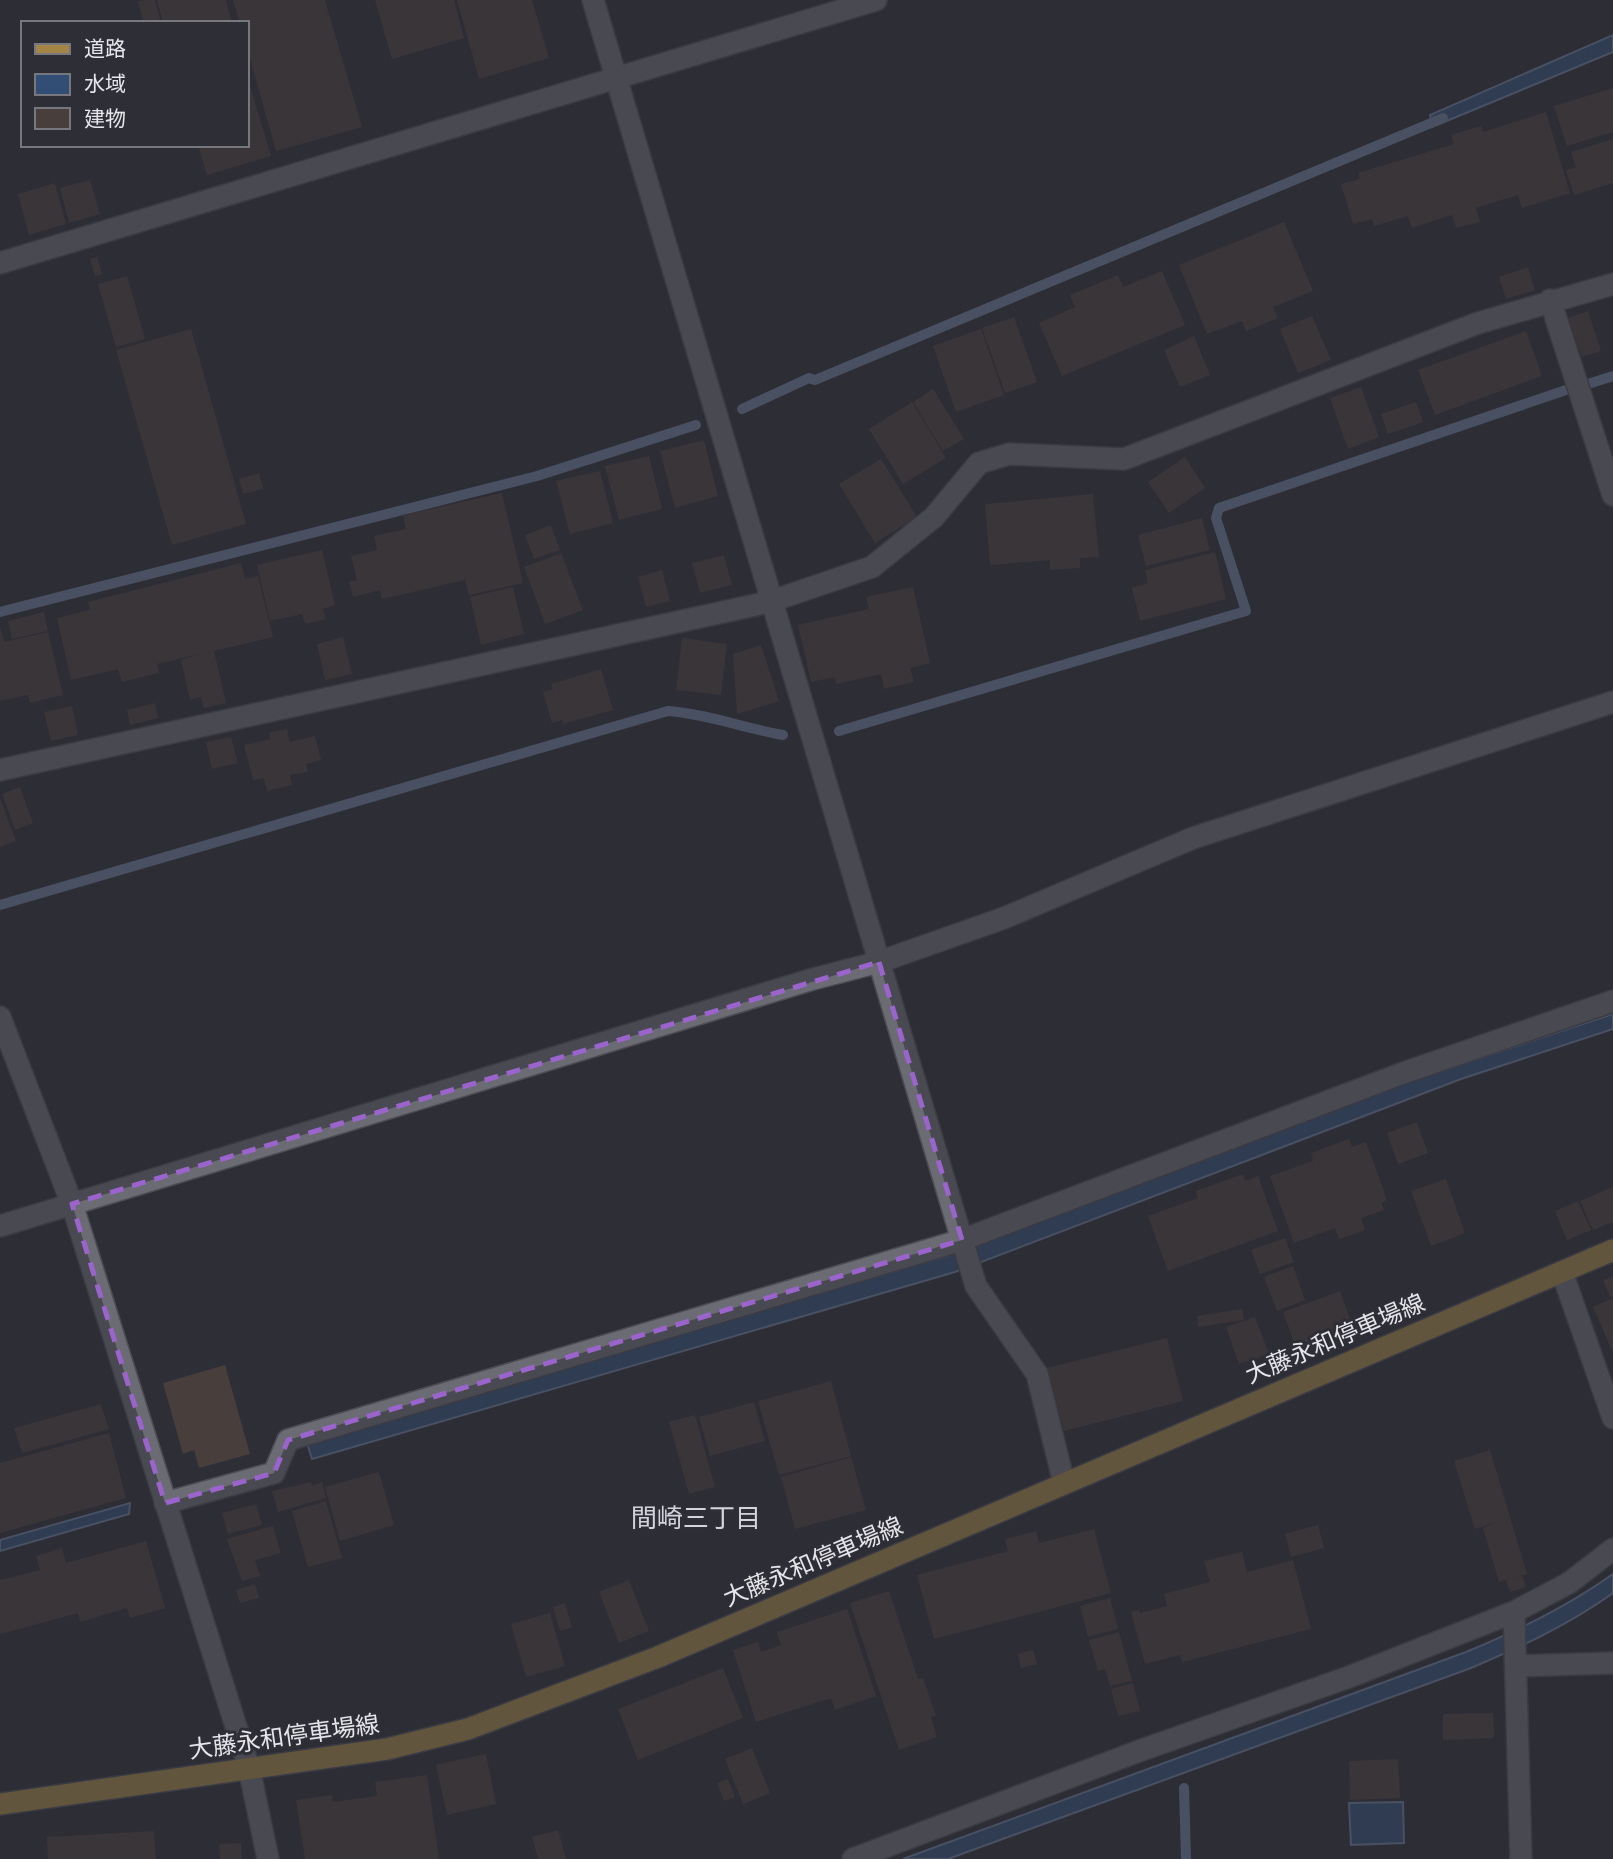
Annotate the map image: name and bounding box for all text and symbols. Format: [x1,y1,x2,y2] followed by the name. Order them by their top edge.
[21,21,248,147] legend
[84,35,126,60] text: 道路
[84,70,126,95] text: 水域
[84,105,126,130] text: 建物
[1240,1287,1428,1388] street label: 大藤永和停車場線
[631,1501,761,1532] district label: 間崎三丁目
[718,1510,906,1611] street label: 大藤永和停車場線
[187,1708,381,1763] street label: 大藤永和停車場線

